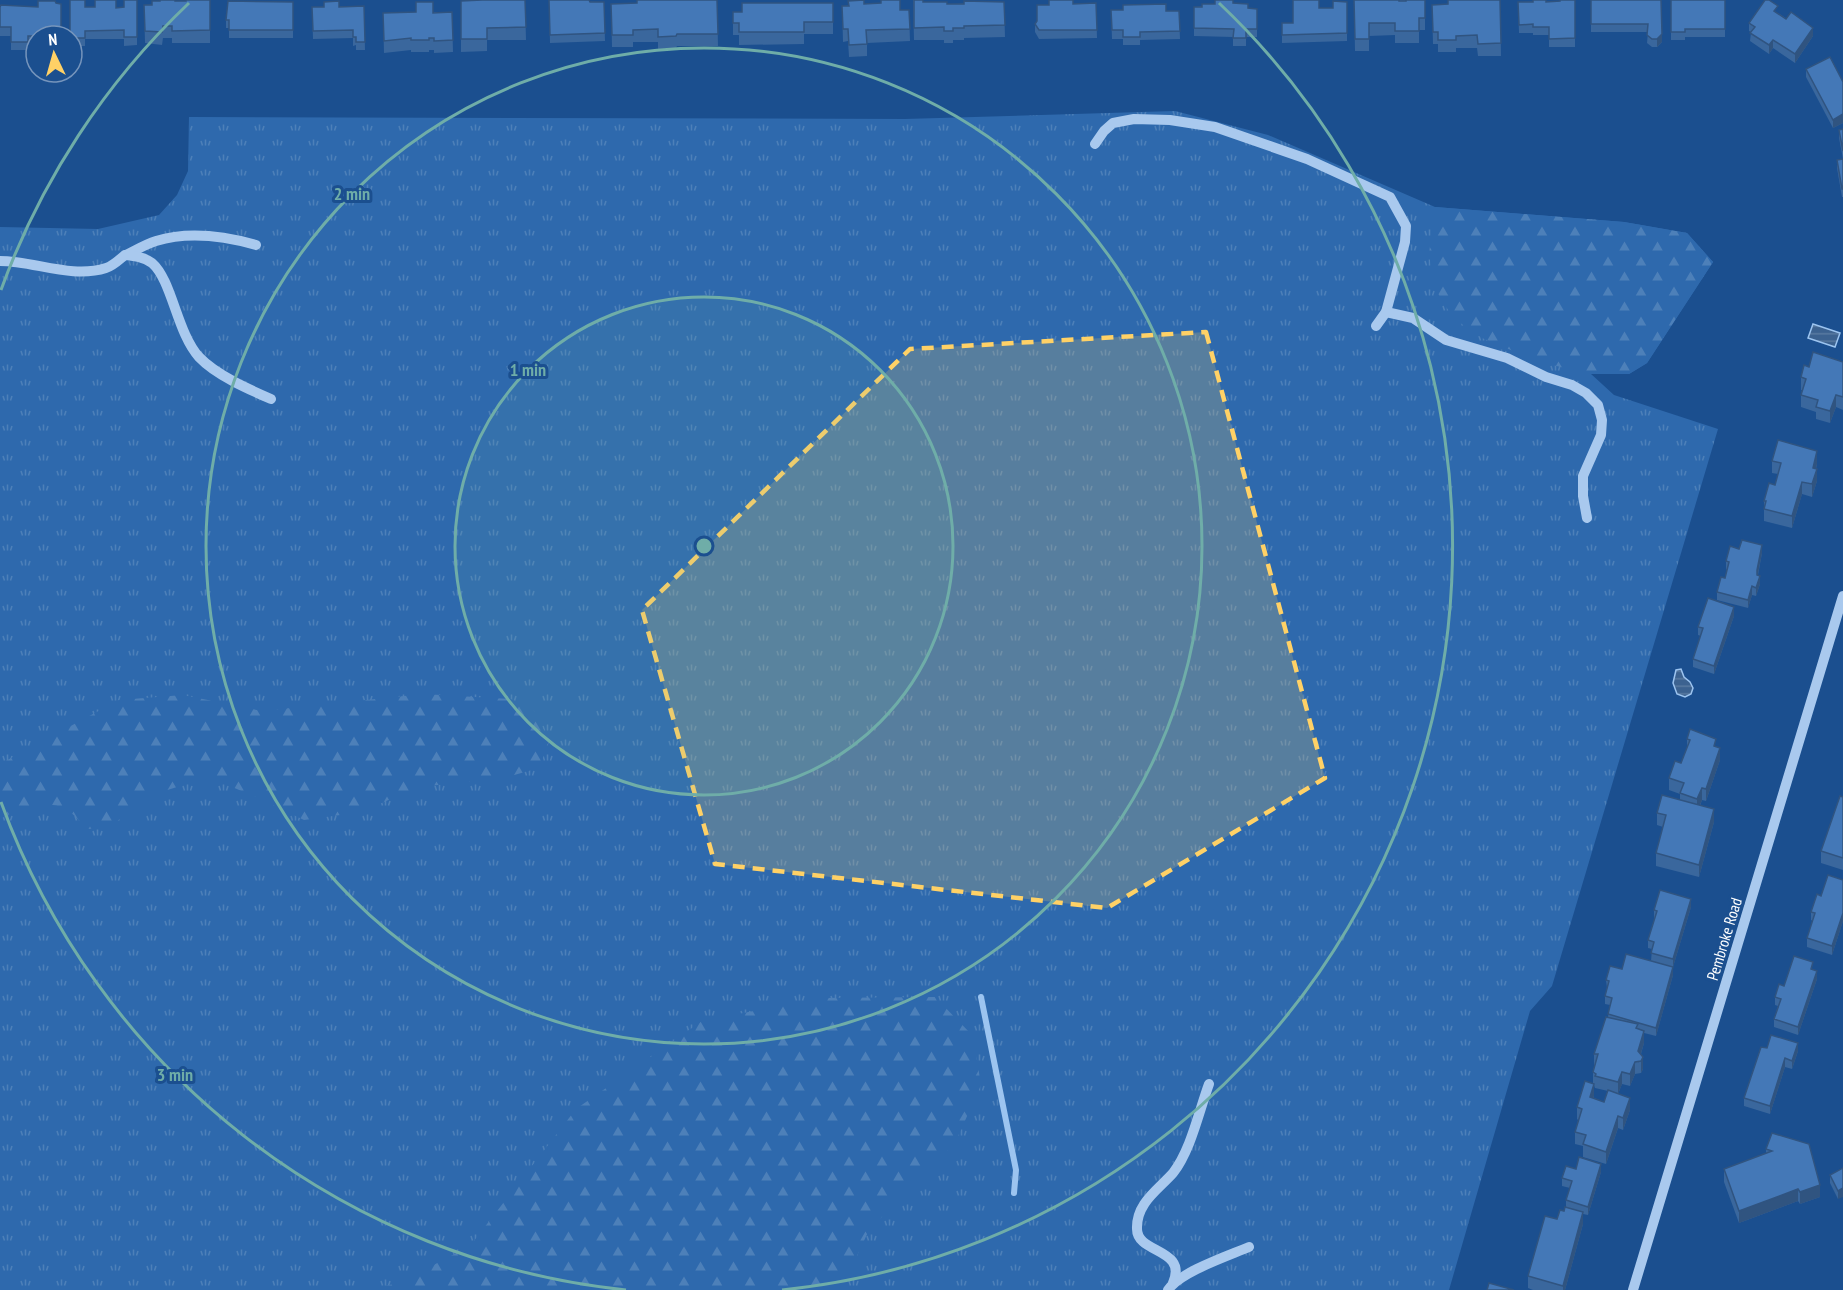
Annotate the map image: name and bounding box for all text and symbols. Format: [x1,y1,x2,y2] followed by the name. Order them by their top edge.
[24,24,84,84] north arrow
[48,29,58,49] text: N
[334,182,370,205] text: 2 min
[510,358,546,381] text: 1 min
[694,536,714,556] centre of rings
[1702,895,1746,983] street label: Pembroke Road
[157,1063,193,1086] text: 3 min

